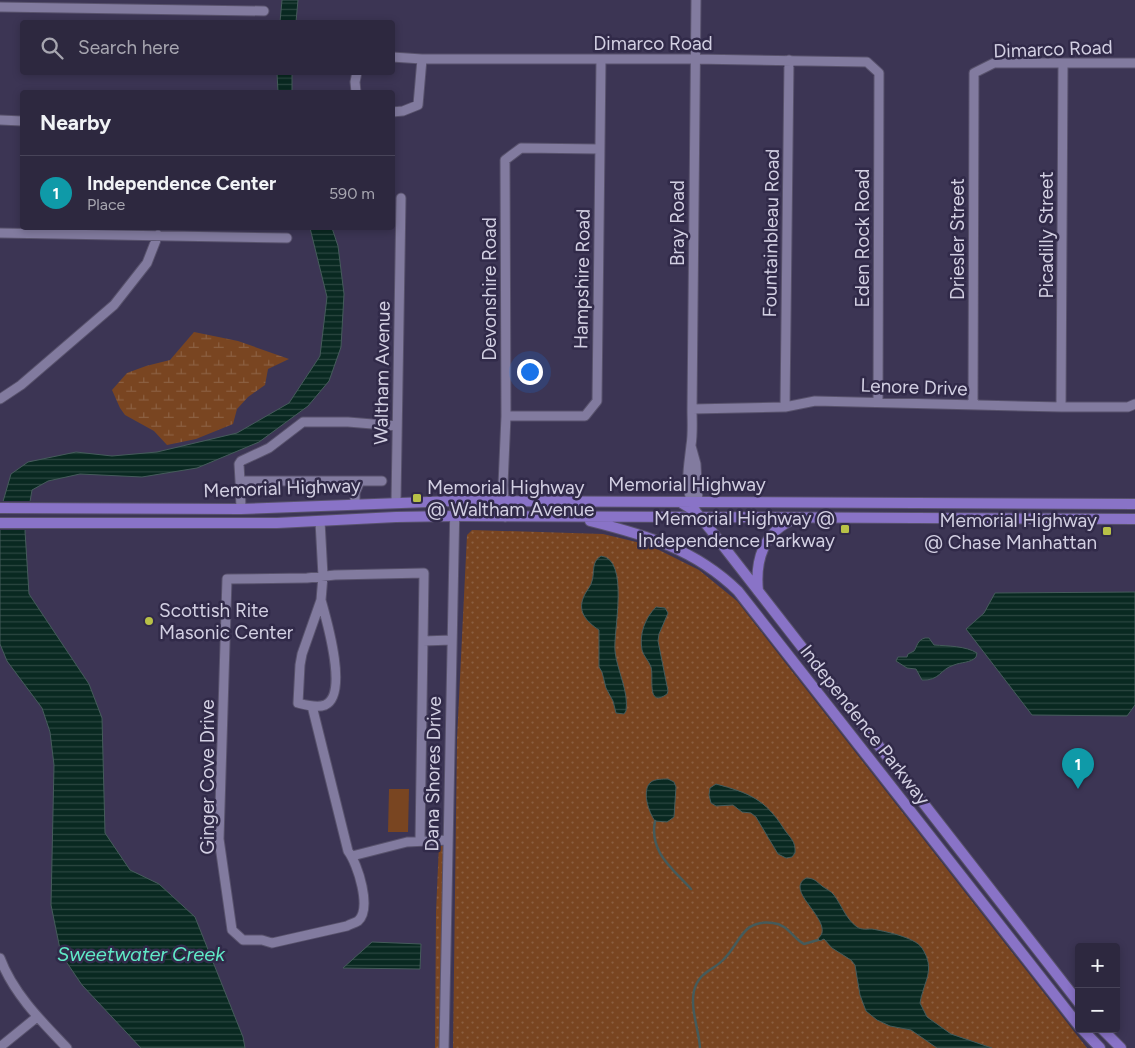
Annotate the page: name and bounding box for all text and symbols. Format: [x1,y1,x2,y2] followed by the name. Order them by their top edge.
[20,20,395,75] search box
[593,32,713,55] street label: Dimarco Road
[38,34,66,62] icon: search
[993,35,1113,63] street label: Dimarco Road
[78,36,180,59] text: Search here
[40,110,111,135] text: Nearby
[758,148,784,318] street label: Fountainbleau Road
[851,169,874,307] street label: Eden Rock Road
[1035,171,1058,299] street label: Picadilly Street
[87,172,276,195] text: Independence Center
[946,178,969,300] street label: Driesler Street
[666,180,689,266] street label: Bray Road
[53,184,59,203] text: 1
[329,184,375,203] text: 590 m
[87,195,125,214] text: Place
[569,209,595,349] street label: Hampshire Road
[478,217,501,361] street label: Devonshire Road
[369,301,395,445] street label: Waltham Avenue
[517,359,543,385] your location
[860,374,968,400] street label: Lenore Drive
[608,473,766,496] street label: Memorial Highway
[203,474,361,502] street label: Memorial Highway
[427,476,594,521] place label: Memorial Highway @ Waltham Avenue
[411,492,423,504] marker: Memorial Highway @ Waltham Avenue
[638,507,835,552] place label: Memorial Highway @ Independence Parkway
[924,509,1097,554] place label: Memorial Highway @ Chase Manhattan
[839,523,851,535] marker: Memorial Highway @ Independence Parkway
[1101,525,1113,537] marker: Memorial Highway @ Chase Manhattan
[159,599,294,644] place label: Scottish Rite Masonic Center
[143,615,155,627] marker: Scottish Rite Masonic Center
[795,640,935,810] street label: Independence Parkway
[420,696,446,852] street label: Dana Shores Drive
[196,699,219,855] street label: Ginger Cove Drive
[1062,748,1094,789] pin: 1
[57,942,226,966] water label: Sweetwater Creek
[1075,943,1120,1033] map controls
[1075,943,1120,988] button: +
[1075,988,1120,1033] button: −

